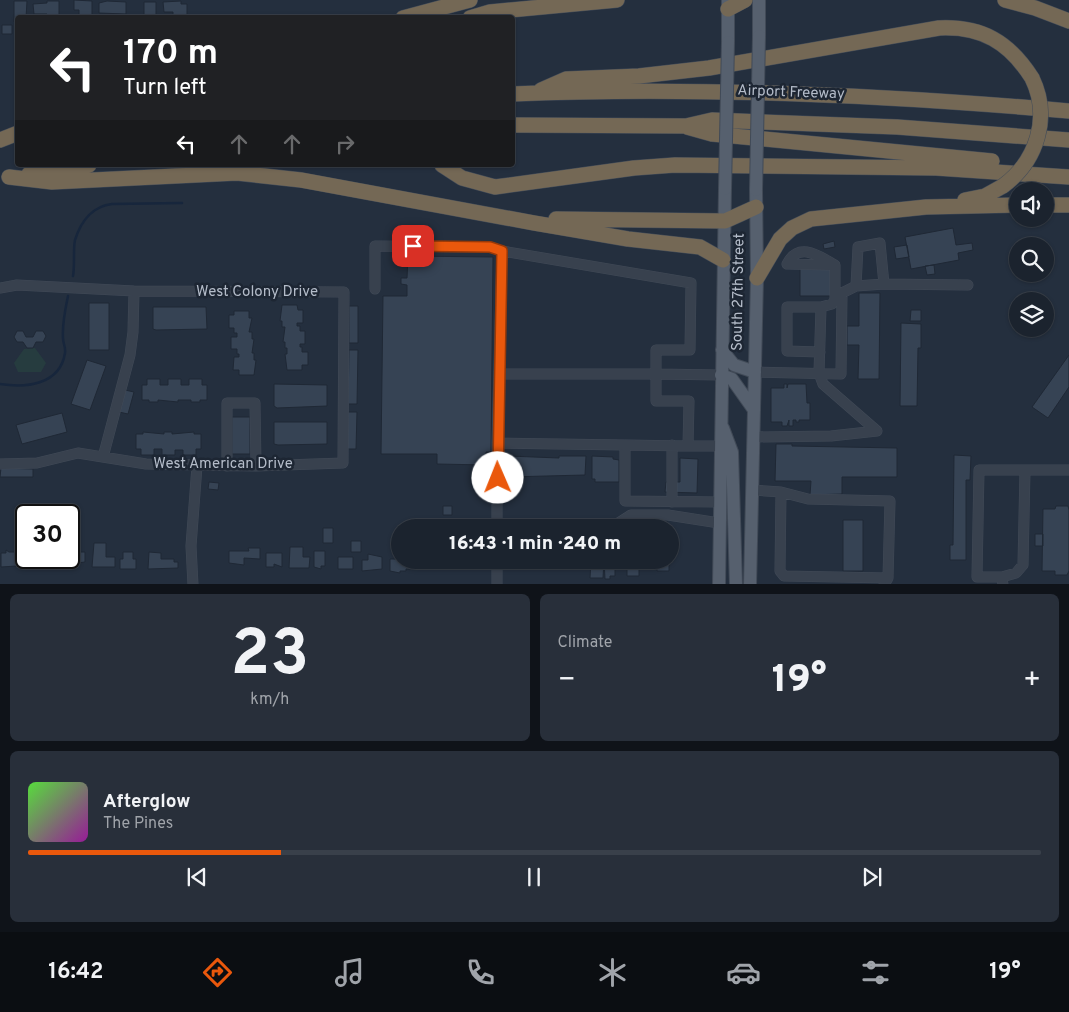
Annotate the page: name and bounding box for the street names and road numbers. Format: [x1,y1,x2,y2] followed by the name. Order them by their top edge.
[737,82,845,104] street label: Airport Freeway
[728,233,750,351] street label: South 27th Street
[196,283,318,302] street label: West Colony Drive
[153,455,293,474] street label: West American Drive

